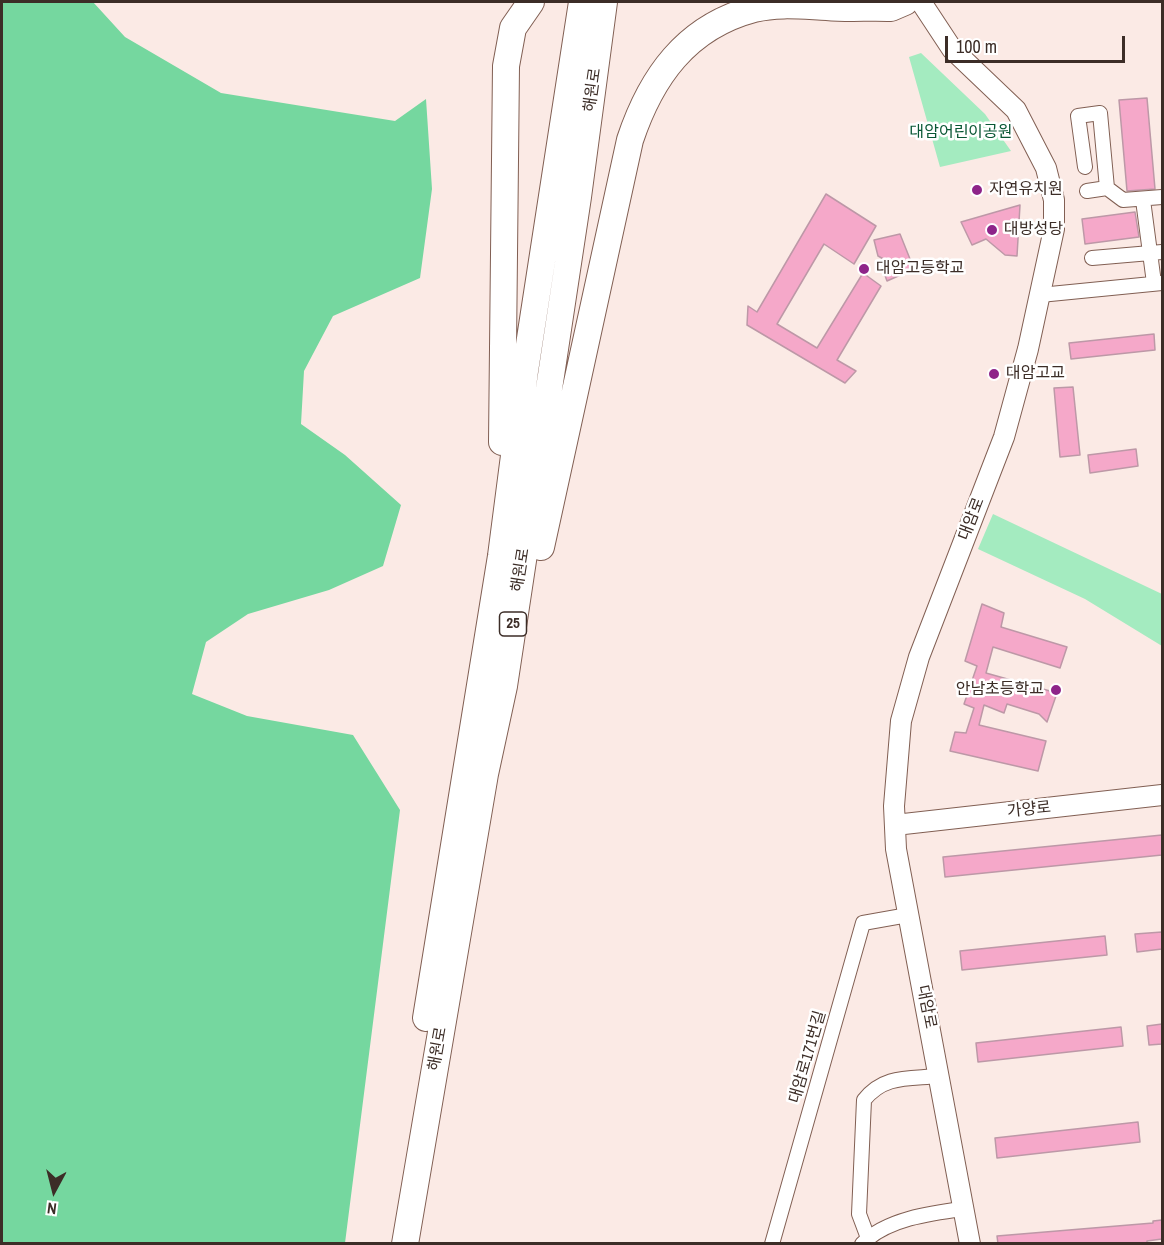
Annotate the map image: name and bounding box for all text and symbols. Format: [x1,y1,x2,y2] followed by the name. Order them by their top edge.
[948,24,1128,62] scale bar
[956,34,997,59] text: 100 m
[580,67,606,113] street label: 해원로
[909,123,1013,143] park label: 대암어린이공원
[989,180,1063,200] place label: 자연유치원
[970,183,984,197] marker: 자연유치원
[1004,220,1063,240] place label: 대방성당
[985,223,999,237] marker: 대방성당
[876,259,964,279] place label: 대암고등학교
[857,262,871,276] marker: 대암고등학교
[1006,364,1065,384] place label: 대암고교
[987,367,1001,381] marker: 대암고교
[955,495,989,543] street label: 대암로
[508,547,534,593] street label: 해원로
[500,612,526,636] road number: 25
[956,680,1044,700] place label: 안남초등학교
[1049,683,1063,697] marker: 안남초등학교
[1006,798,1052,822] street label: 가양로
[912,983,940,1031] street label: 대암로
[786,1008,830,1106] street label: 대암로171번길
[425,1026,451,1072] street label: 해원로
[24,1161,84,1221] north arrow
[46,1197,58,1220] text: N

